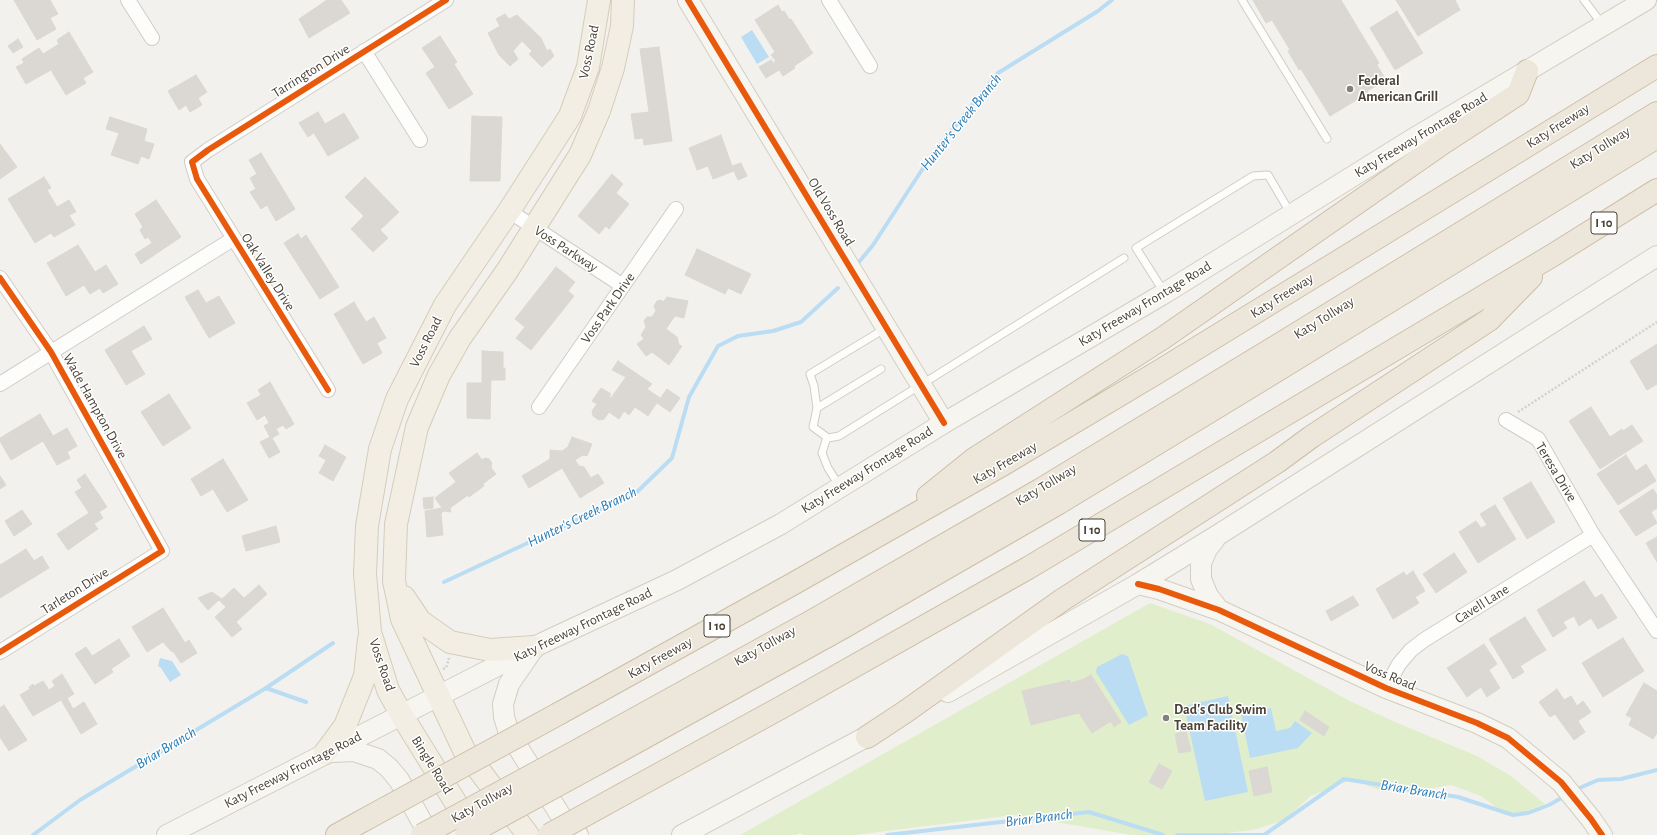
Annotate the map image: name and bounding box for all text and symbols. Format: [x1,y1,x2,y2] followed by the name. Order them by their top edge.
[575,24,603,80] street label: Voss Road
[269,40,353,102] street label: Tarrington Drive
[917,70,1005,174] water label: Hunter's Creek Branch
[1358,73,1438,106] place label: Federal American Grill
[1345,84,1355,94] marker: Federal American Grill
[1352,89,1490,181] street label: Katy Freeway Frontage Road
[1523,100,1593,152] street label: Katy Freeway
[1567,123,1633,173] street label: Katy Tollway
[804,175,858,249] street label: Old Voss Road
[1591,212,1617,234] road number: I 10
[531,222,601,276] street label: Voss Parkway
[237,230,299,314] street label: Oak Valley Drive
[1076,258,1214,350] street label: Katy Freeway Frontage Road
[577,269,639,347] street label: Voss Park Drive
[1247,270,1317,322] street label: Katy Freeway
[1291,293,1357,343] street label: Katy Tollway
[406,314,446,370] street label: Voss Road
[59,350,131,462] street label: Wade Hampton Drive
[798,423,936,517] street label: Katy Freeway Frontage Road
[970,438,1040,488] street label: Katy Freeway
[1532,439,1580,505] street label: Teresa Drive
[1013,460,1079,510] street label: Katy Tollway
[525,483,639,551] water label: Hunter's Creek Branch
[1079,519,1105,541] road number: I 10
[38,564,112,618] street label: Tarleton Drive
[1452,581,1512,627] street label: Cavell Lane
[511,584,655,666] street label: Katy Freeway Frontage Road
[704,615,730,637] road number: I 10
[731,622,799,670] street label: Katy Tollway
[625,633,695,683] street label: Katy Freeway
[365,636,399,694] street label: Voss Road
[1362,658,1418,694] street label: Voss Road
[1174,702,1267,734] place label: Dad's Club Swim Team Facility
[1161,713,1171,723] marker: Dad's Club Swim Team Facility
[132,723,200,773] water label: Briar Branch
[222,728,364,812] street label: Katy Freeway Frontage Road
[408,733,456,797] street label: Bingle Road
[1379,776,1449,804] water label: Briar Branch
[448,779,516,827] street label: Katy Tollway
[1004,805,1074,831] water label: Briar Branch

